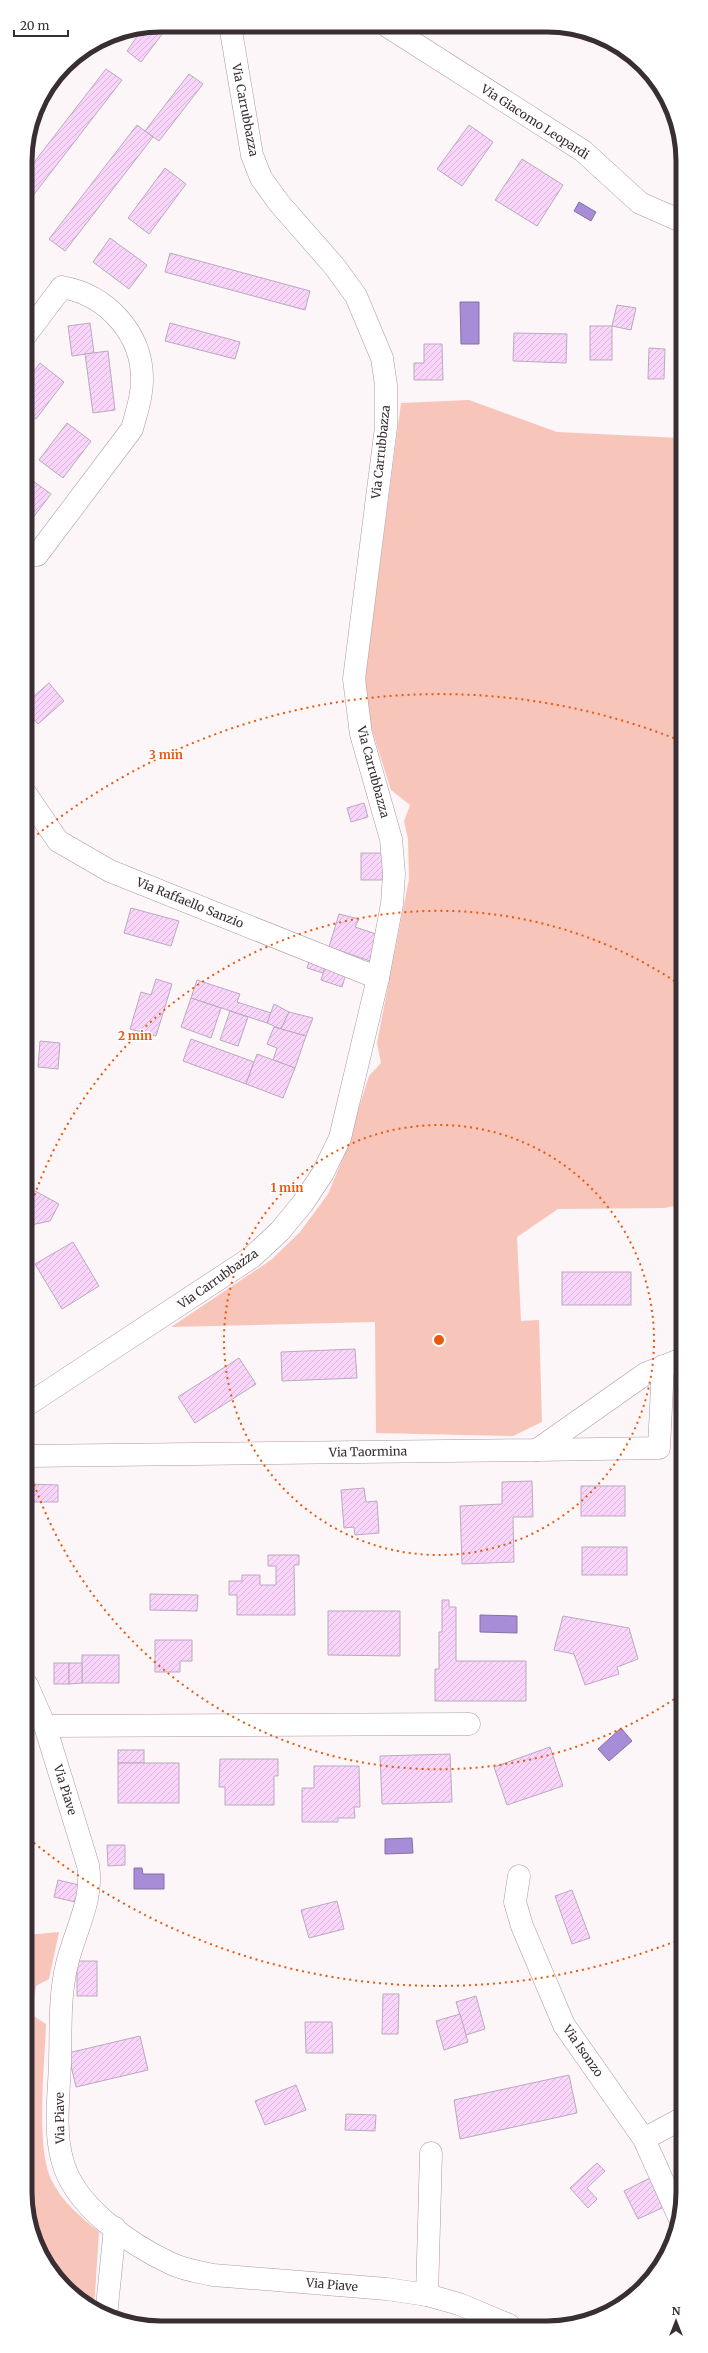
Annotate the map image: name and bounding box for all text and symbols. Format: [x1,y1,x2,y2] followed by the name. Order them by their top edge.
[14,12,68,38] scale bar
[20,18,49,33] text: 20 m
[229,61,262,158] street label: Via Carrubbazza
[478,80,592,162] street label: Via Giacomo Leopardi
[368,404,393,501] street label: Via Carrubbazza
[354,723,393,820] street label: Via Carrubbazza
[149,747,183,762] text: 3 min
[134,874,246,931] street label: Via Raffaello Sanzio
[118,1028,152,1043] text: 2 min
[271,1180,303,1195] text: 1 min
[174,1245,261,1312] street label: Via Carrubbazza
[432,1333,446,1347] centre of rings
[328,1443,408,1460] street label: Via Taormina
[50,1762,80,1817] street label: Via Piave
[560,2021,607,2079] street label: Via Isonzo
[52,2092,67,2145] street label: Via Piave
[305,2275,359,2294] street label: Via Piave
[656,2301,696,2341] north arrow
[672,2304,681,2318] text: N

